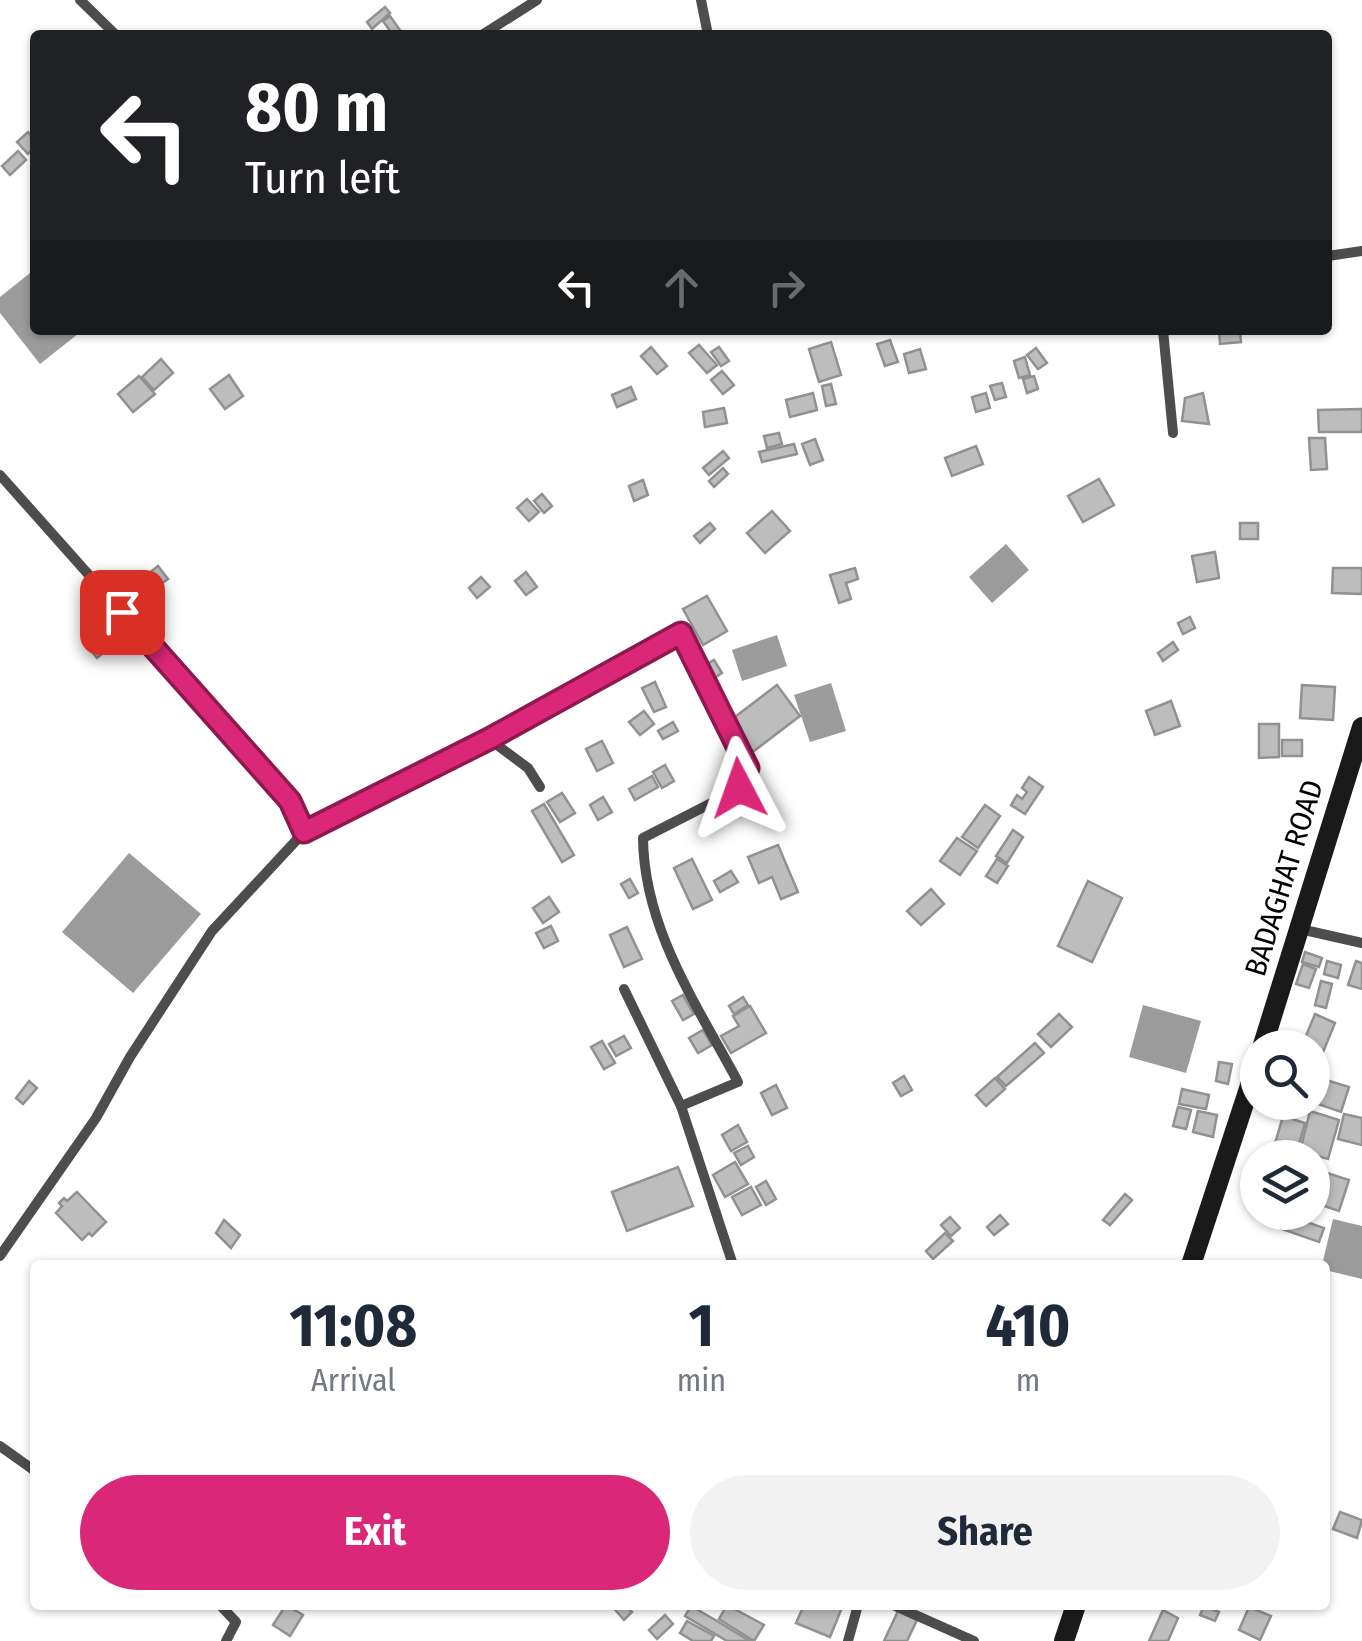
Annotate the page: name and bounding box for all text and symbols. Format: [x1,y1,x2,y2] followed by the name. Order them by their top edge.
[245,66,388,150] text: 80 m
[80,70,210,200] icon: left
[245,151,400,205] text: Turn left
[549,260,604,315] icon: left
[654,260,709,315] icon: ahead
[759,260,814,315] icon: right
[80,570,165,655] pin
[95,585,150,640] icon: arrive
[687,736,791,840] position arrow
[1237,776,1331,980] street label: BADAGHAT ROAD
[1240,1030,1330,1230] map controls
[1240,1030,1330,1120] button: search
[1240,1140,1330,1230] button: layers
[289,1290,417,1362] text: 11:08
[689,1290,714,1362] text: 1
[986,1290,1071,1362] text: 410
[311,1361,396,1399] text: Arrival
[677,1361,726,1399] text: min
[1016,1361,1040,1399] text: m
[80,1475,670,1590] button: Exit
[690,1475,1280,1590] button: Share

